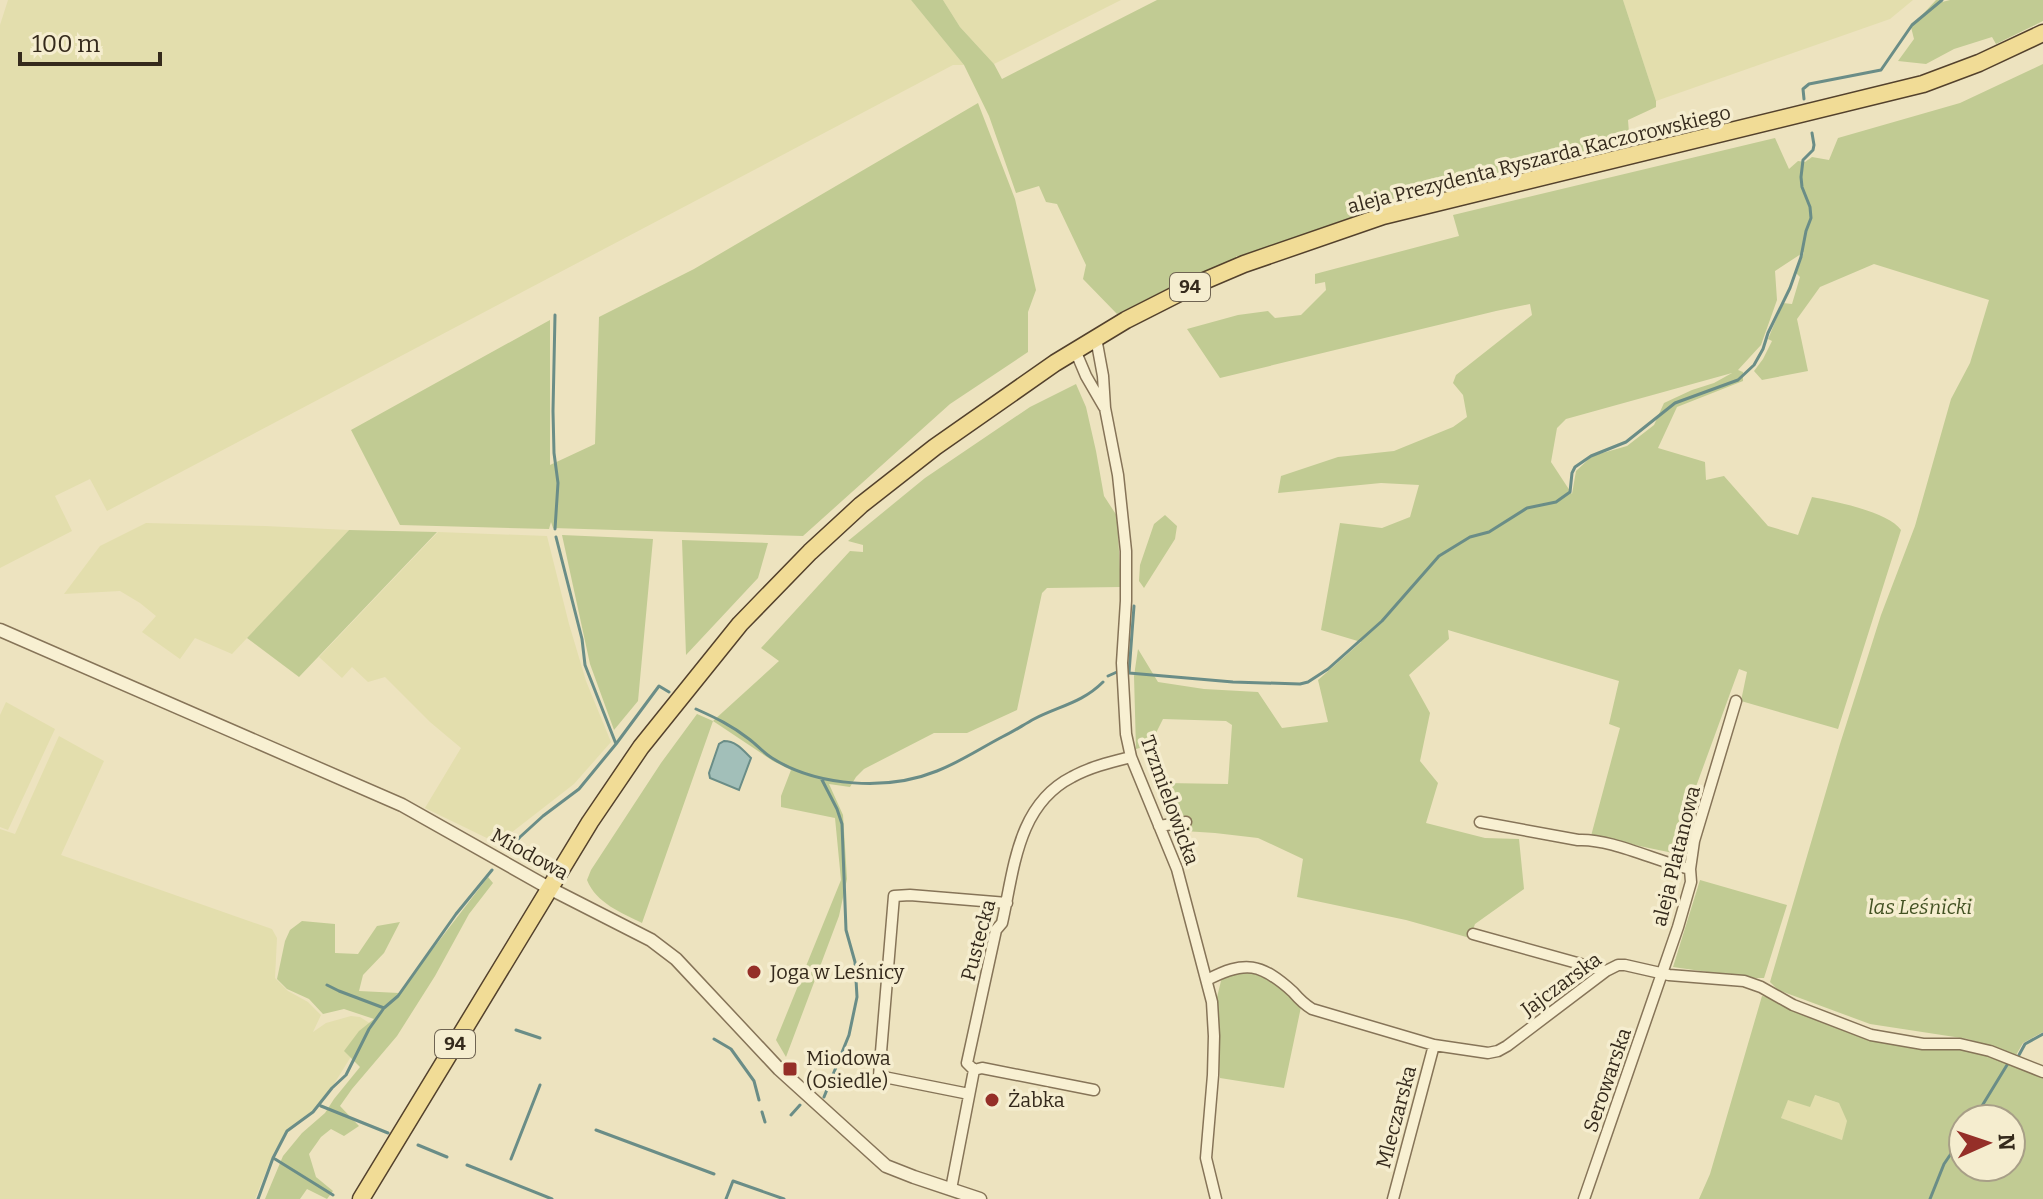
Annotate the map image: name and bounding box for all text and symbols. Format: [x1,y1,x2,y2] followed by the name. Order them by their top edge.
[20,16,160,66] scale bar
[32,30,100,58] text: 100 m
[1345,100,1733,219] street label: aleja Prezydenta Ryszarda Kaczorowskiego
[1170,273,1210,301] road number: 94
[1135,732,1205,868] street label: Trzmielowicka
[1647,783,1706,929] street label: aleja Platanowa
[487,823,573,885] street label: Miodowa
[1868,895,1972,919] park label: las Leśnicki
[956,897,1000,983] street label: Pustecka
[1515,947,1606,1023] street label: Jajczarska
[769,960,905,984] place label: Joga w Leśnicy
[745,963,763,981] marker: Joga w Leśnicy
[1578,1025,1636,1135] street label: Serowarska
[435,1030,475,1058] road number: 94
[806,1046,891,1093] place label: Miodowa (Osiedle)
[781,1060,799,1078] marker: Miodowa (Osiedle)
[1371,1063,1421,1171] street label: Mleczarska
[1008,1088,1065,1112] place label: Żabka
[983,1091,1001,1109] marker: Żabka
[1947,1103,2027,1183] north arrow
[1993,1133,2020,1151] text: N

